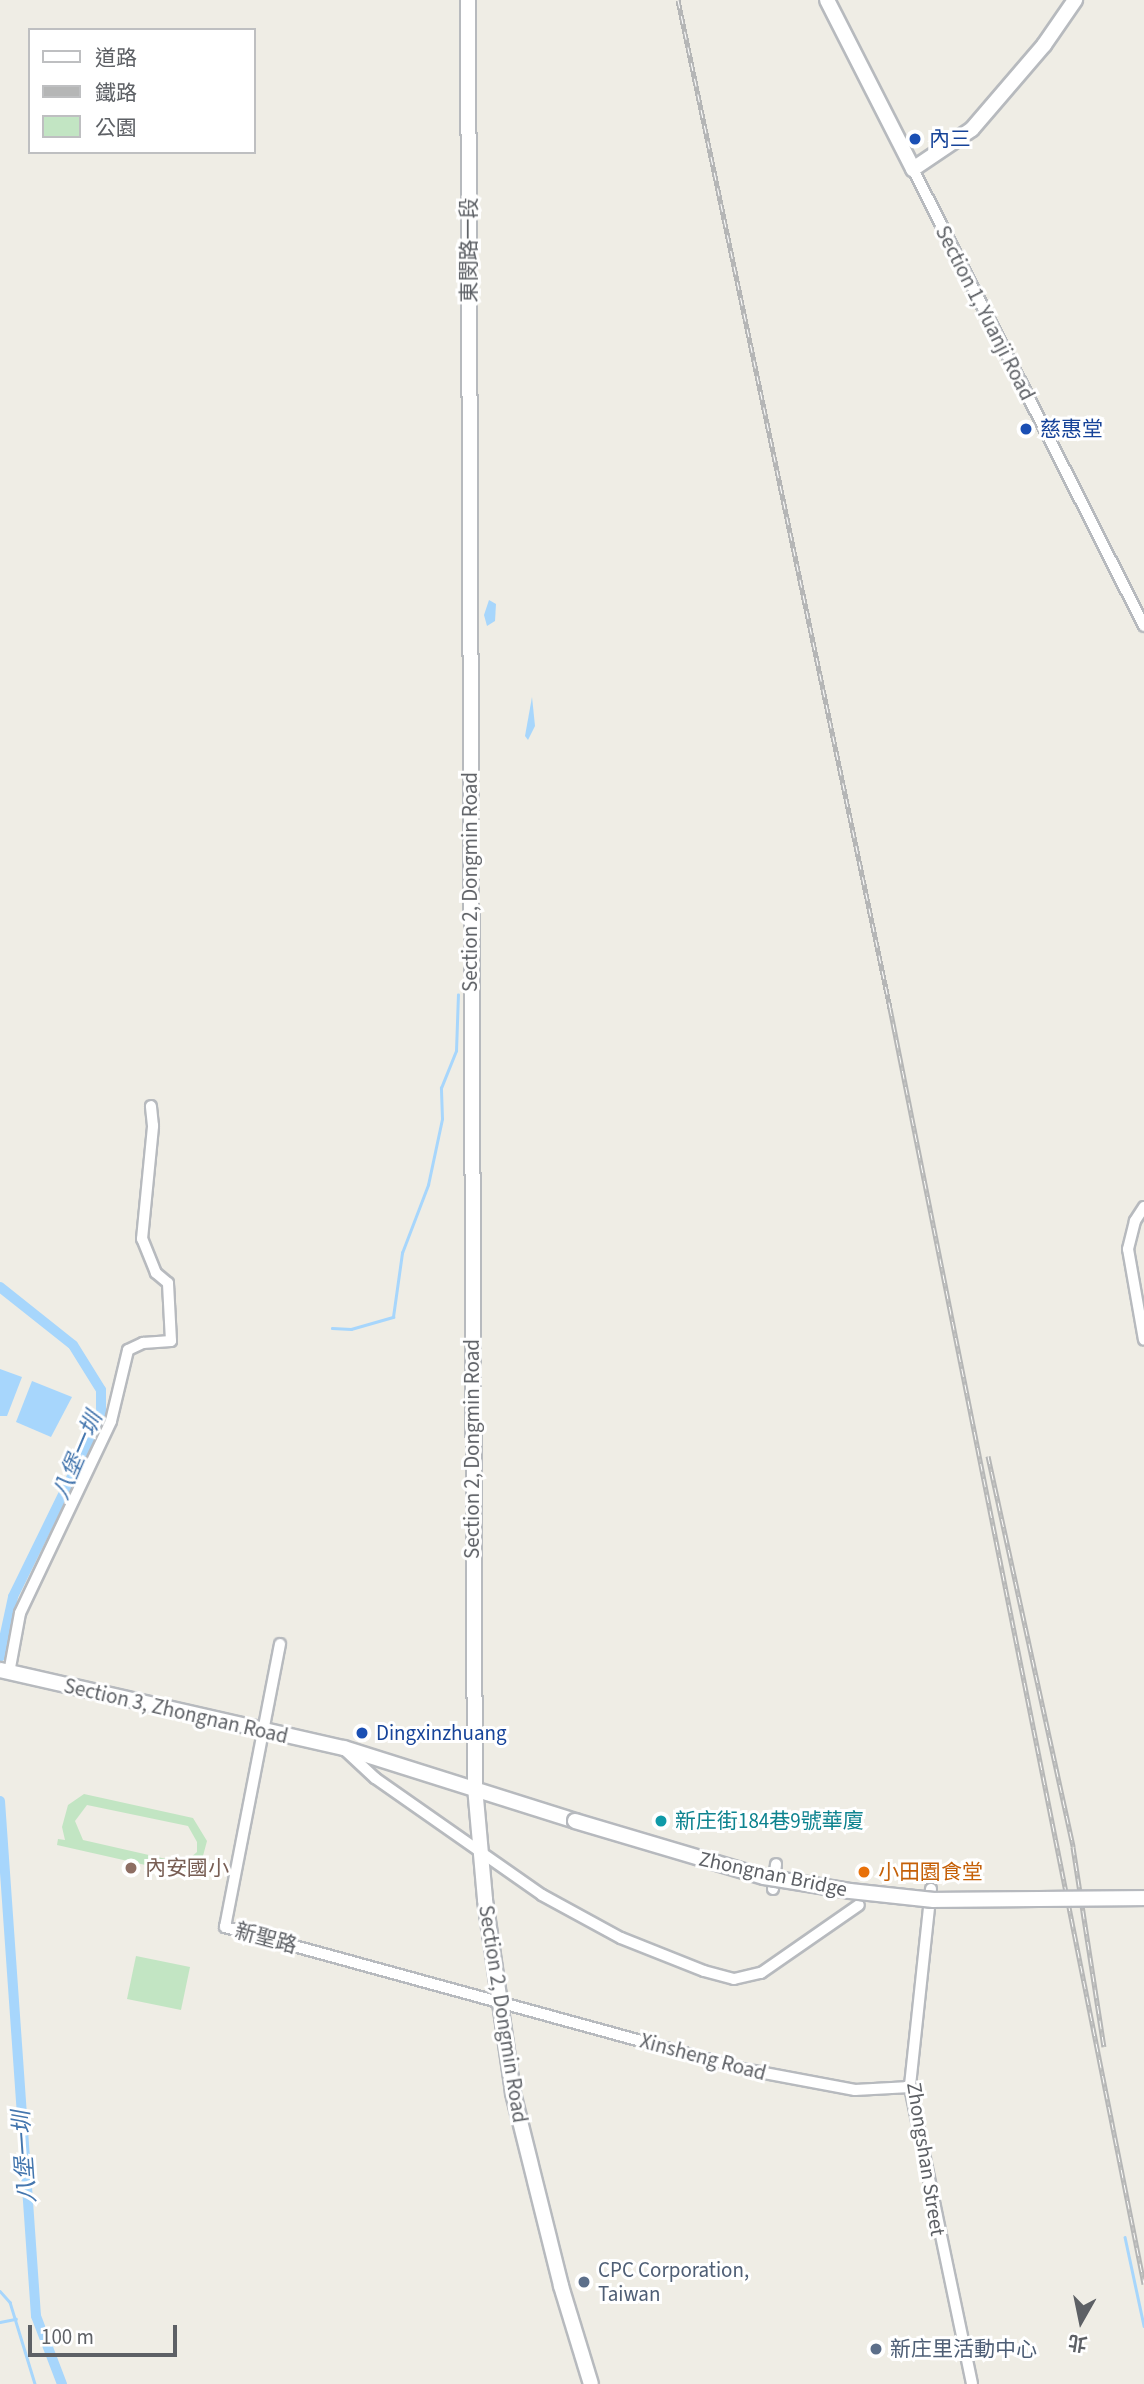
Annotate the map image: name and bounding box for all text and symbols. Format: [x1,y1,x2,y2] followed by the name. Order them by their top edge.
[28,28,256,154] legend
[95,43,137,73] text: 道路
[95,78,137,108] text: 鐵路
[95,113,137,143] text: 公園
[929,126,971,152] place label: 內三
[907,131,923,147] marker: 內三
[456,198,482,302] street label: 東閔路一段
[930,221,1040,405] street label: Section 1, Yuanji Road
[1040,416,1103,442] place label: 慈惠堂
[1018,421,1034,437] marker: 慈惠堂
[457,772,483,992] street label: Section 2, Dongmin Road
[459,1339,485,1559] street label: Section 2, Dongmin Road
[47,1408,109,1504] water label: 八堡一圳
[61,1673,291,1749] street label: Section 3, Zhongnan Road
[376,1720,507,1746] place label: Dingxinzhuang
[354,1725,370,1741] marker: Dingxinzhuang
[675,1808,864,1834] place label: 新庄街184巷9號華廈
[653,1813,669,1829] marker: 新庄街184巷9號華廈
[696,1846,850,1902] street label: Zhongnan Bridge
[145,1855,229,1881] place label: 內安國小
[878,1859,983,1885] place label: 小田園食堂
[123,1860,139,1876] marker: 內安國小
[856,1864,872,1880] marker: 小田園食堂
[473,1903,533,2125] street label: Section 2, Dongmin Road
[232,1918,300,1958] street label: 新聖路
[637,2028,769,2086] street label: Xinsheng Road
[901,2080,951,2238] street label: Zhongshan Street
[8,2110,42,2204] water label: 八堡一圳
[598,2257,749,2307] place label: CPC Corporation, Taiwan
[576,2274,592,2290] marker: CPC Corporation, Taiwan
[1046,2286,1116,2356] north arrow
[32,2310,180,2354] scale bar
[41,2322,94,2352] text: 100 m
[1066,2327,1089,2357] text: 北
[890,2336,1037,2362] place label: 新庄里活動中心
[868,2341,884,2357] marker: 新庄里活動中心

